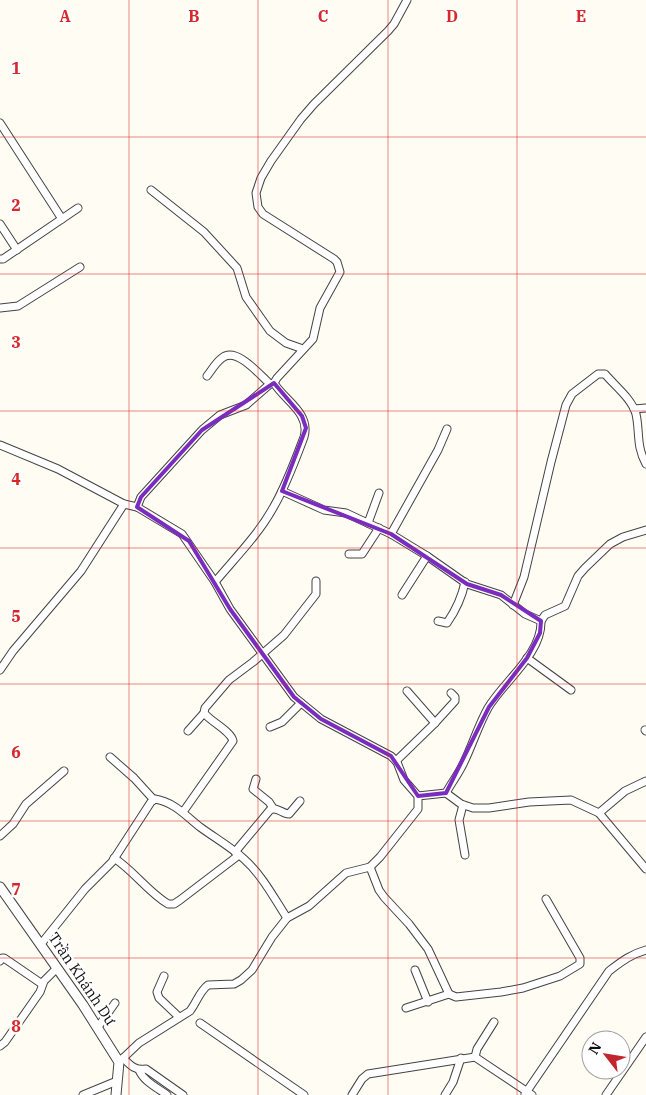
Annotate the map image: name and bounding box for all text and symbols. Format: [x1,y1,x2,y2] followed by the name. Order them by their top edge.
[59,6,71,26] text: A
[188,6,200,26] text: B
[318,6,328,26] text: C
[446,6,458,26] text: D
[576,6,586,26] text: E
[11,58,21,78] text: 1
[11,195,21,215] text: 2
[11,332,21,352] text: 3
[11,469,21,489] text: 4
[11,606,21,626] text: 5
[11,742,21,762] text: 6
[11,879,21,899] text: 7
[44,929,121,1029] street label: Trần Khánh Dư
[11,1016,21,1036] text: 8
[581,1030,631,1080] north arrow
[584,1039,605,1058] text: N

